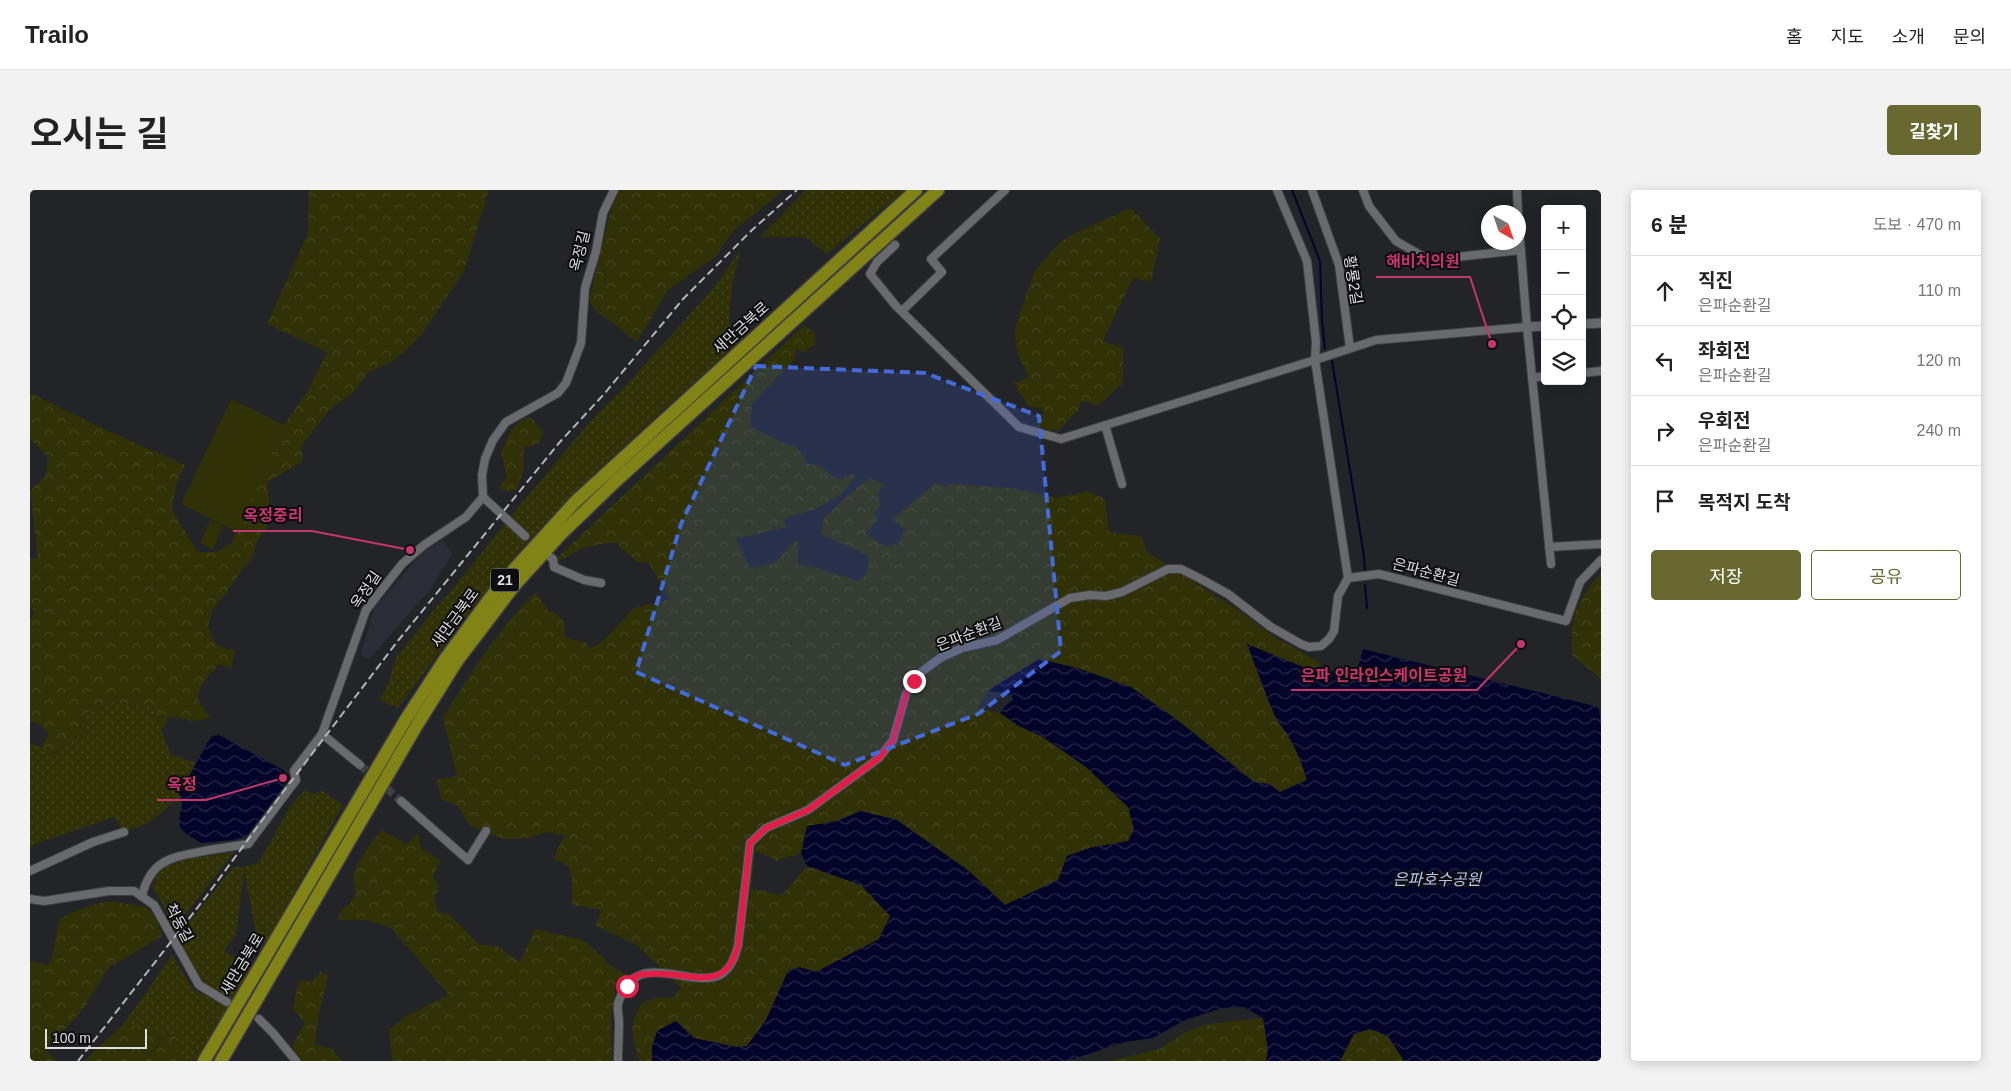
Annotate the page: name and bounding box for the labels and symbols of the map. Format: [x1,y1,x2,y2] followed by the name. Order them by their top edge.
[1481,205,1526,250] north arrow
[566,229,593,273] street label: 옥정길
[1376,246,1470,277] callout: 해비치의원
[1386,253,1460,270] text: 해비치의원
[1341,254,1366,306] street label: 황룡2길
[709,298,772,357] street label: 새만금북로
[233,500,312,531] callout: 옥정중리
[244,507,302,524] text: 옥정중리
[1391,554,1462,589] street label: 은파순환길
[347,568,384,612] street label: 옥정길
[491,568,519,592] road number: 21
[427,585,482,651] street label: 새만금북로
[934,613,1004,654] street label: 은파순환길
[1291,659,1477,690] callout: 은파 인라인스케이트공원
[1301,667,1467,684] text: 은파 인라인스케이트공원
[903,670,926,693] route end
[157,769,206,800] callout: 옥정
[167,776,197,793] text: 옥정
[1393,871,1482,888] water label: 은파호수공원
[162,900,197,945] street label: 척동길
[217,930,267,998] street label: 새만금북로
[616,975,639,998] route start
[45,1026,148,1049] scale bar

